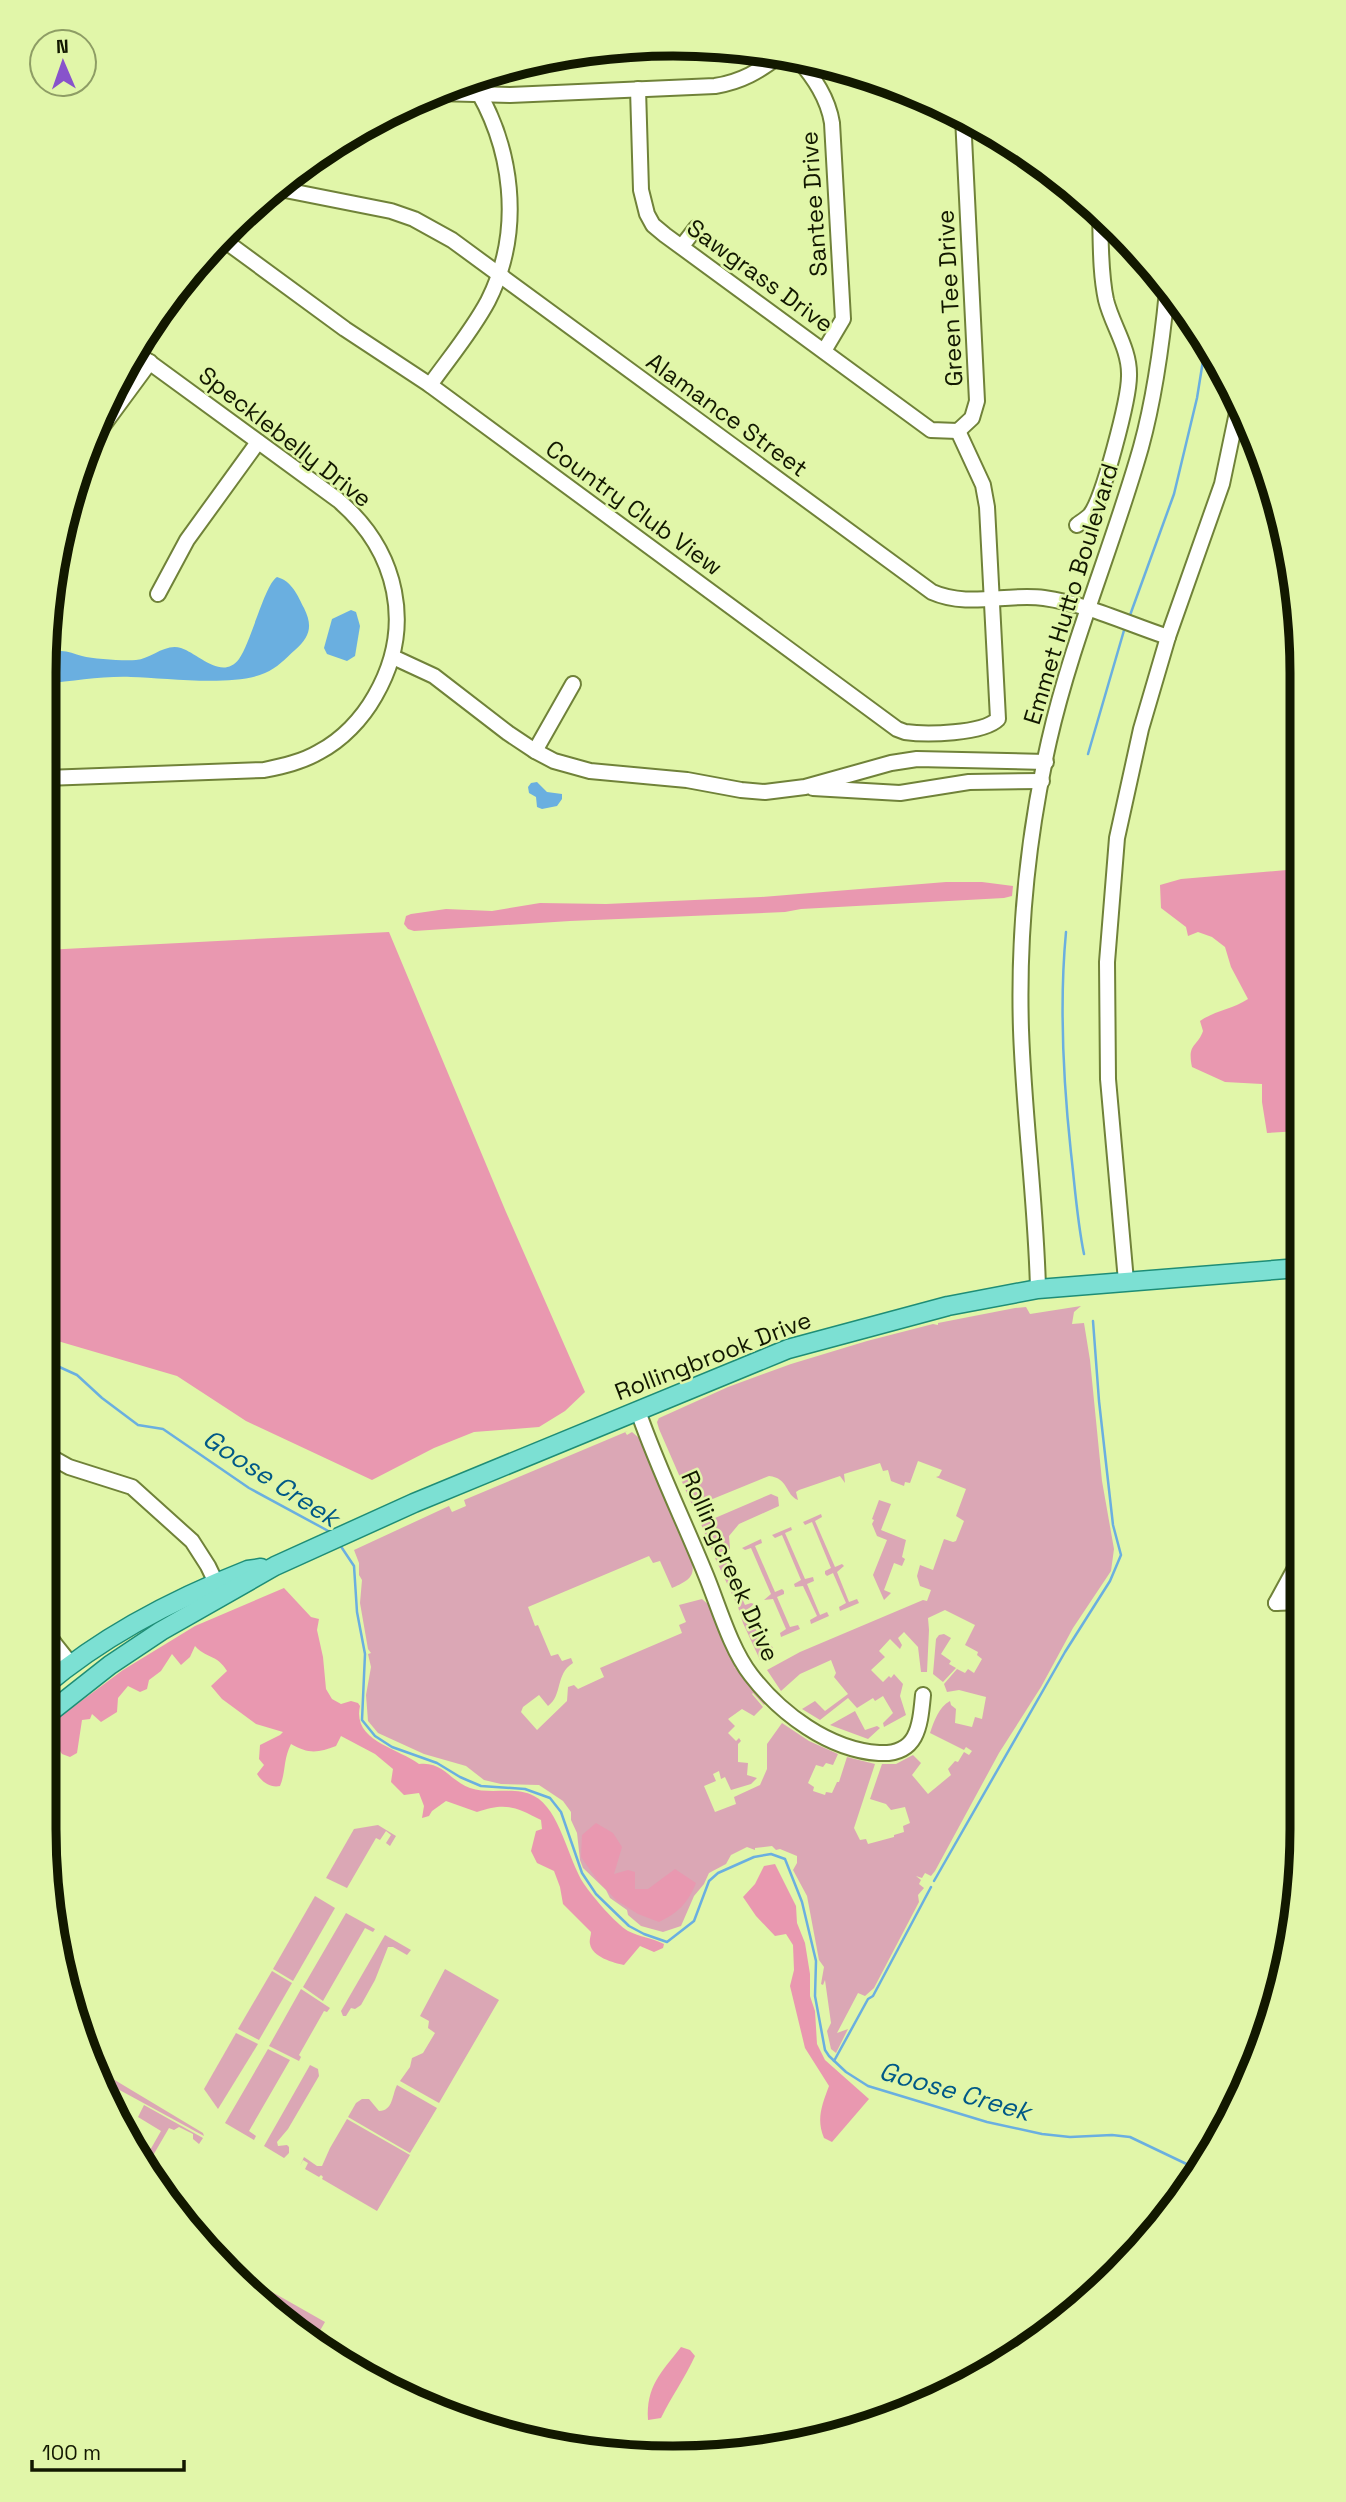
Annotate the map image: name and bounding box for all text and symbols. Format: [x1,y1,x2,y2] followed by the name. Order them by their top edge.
[28,28,98,98] north arrow
[56,34,69,59] text: N
[793,130,834,278] street label: Santee Drive
[929,209,970,387] street label: Green Tee Drive
[681,212,840,339] street label: Sawgrass Drive
[641,346,814,484] street label: Alamance Street
[192,359,378,514] street label: Specklebelly Drive
[540,433,729,582] street label: Country Club View
[1016,460,1125,728] street label: Emmet Hutto Boulevard
[610,1304,815,1407] street label: Rollingbrook Drive
[196,1421,348,1536] water label: Goose Creek
[674,1466,786,1666] street label: Rollingcreek Drive
[875,2053,1037,2130] water label: Goose Creek
[32,2428,184,2472] scale bar
[42,2439,101,2466] text: 100 m

